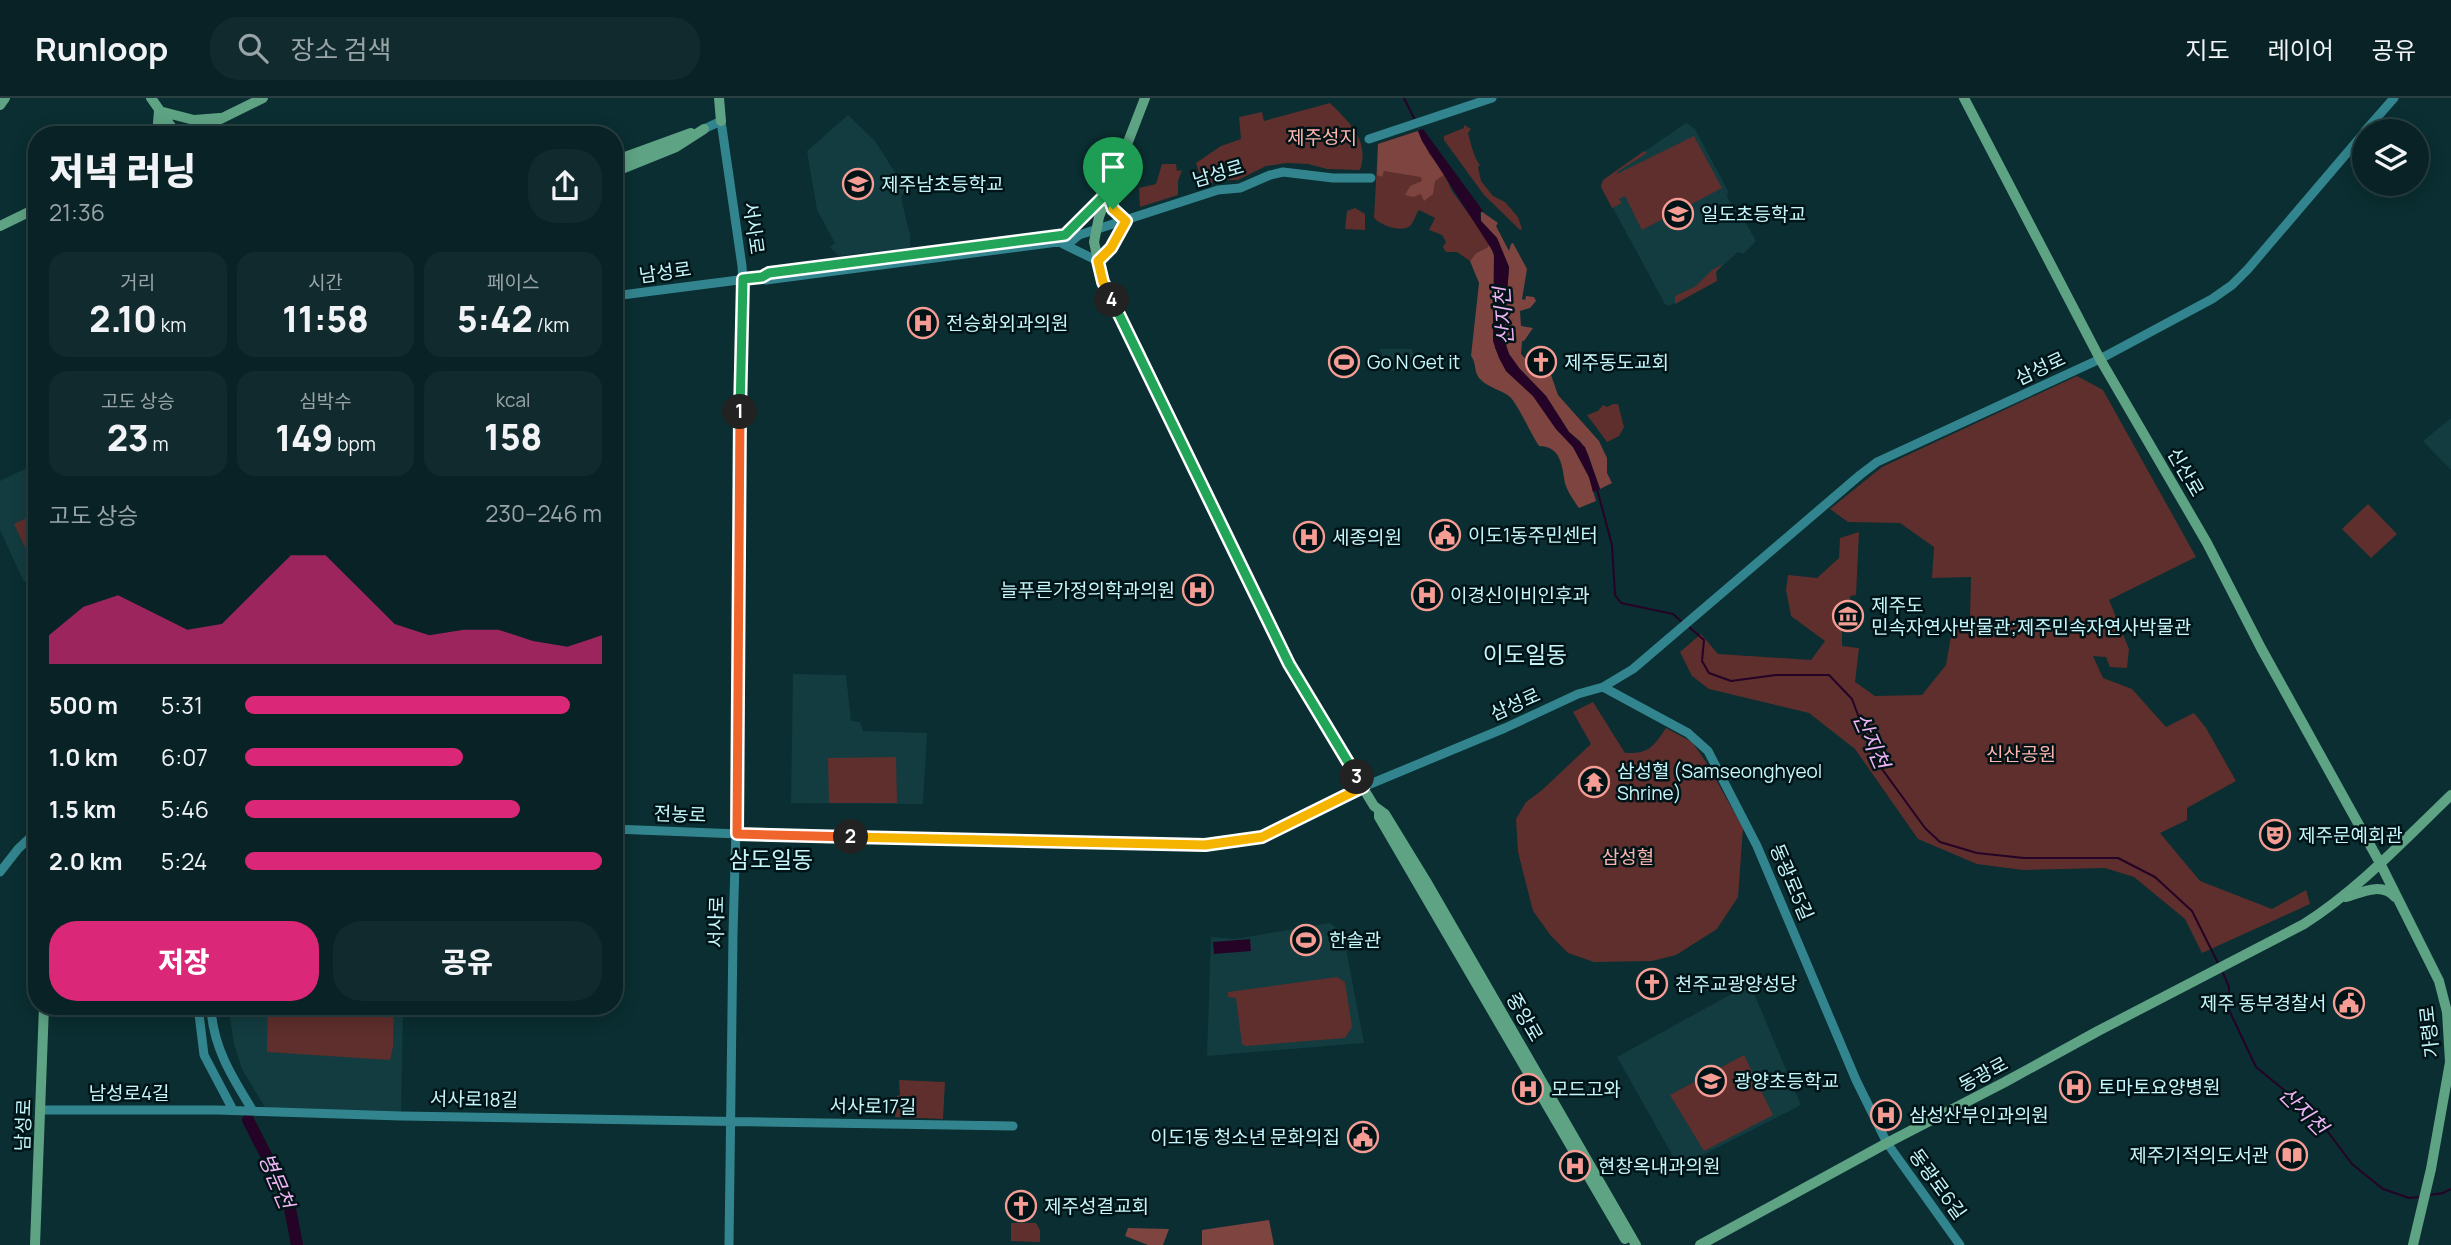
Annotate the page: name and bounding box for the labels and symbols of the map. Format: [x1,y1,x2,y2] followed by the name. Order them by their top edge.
[1287,124,1357,150] park label: 제주성지
[1083,137,1143,209] pin
[1189,153,1247,193] street label: 남성로
[841,167,875,201] school or university icon: 제주남초등학교
[881,171,1003,197] place label: 제주남초등학교
[1661,197,1695,231] school or university icon: 일도초등학교
[737,200,771,256] street label: 서사로
[1701,201,1806,227] place label: 일도초등학교
[637,255,693,289] street label: 남성로
[1094,282,1130,318] pin: 4
[1487,284,1519,346] water label: 산지천
[906,306,940,340] hospital icon: 전승화외과의원
[946,310,1068,336] place label: 전승화외과의원
[1327,345,1361,379] sports icon: Go N Get it
[1524,345,1558,379] church icon: 제주동도교회
[2011,345,2069,391] street label: 삼성로
[1367,349,1460,375] place label: Go N Get it
[1564,349,1669,375] place label: 제주동도교회
[722,394,758,430] pin: 1
[2162,443,2210,501] street label: 신산로
[1428,518,1462,552] public building icon: 이도1동주민센터
[1292,520,1326,554] hospital icon: 세종의원
[1468,522,1598,548] place label: 이도1동주민센터
[1332,524,1402,550] place label: 세종의원
[1181,573,1215,607] hospital icon: 늘푸른가정의학과의원
[1000,577,1175,603] place label: 늘푸른가정의학과의원
[1410,578,1444,612] hospital icon: 이경신이비인후과
[1450,582,1590,608] place label: 이경신이비인후과
[1871,592,2191,640] place label: 제주도 민속자연사박물관;제주민속자연사박물관
[1831,599,1865,633] museum icon: 제주도 민속자연사박물관;제주민속자연사박물관
[1483,638,1567,670] district label: 이도일동
[1486,681,1544,727] street label: 삼성로
[1847,708,1898,775] water label: 산지천
[1986,741,2056,767] park label: 신산공원
[1617,758,1822,806] place label: 삼성혈 (Samseonghyeol Shrine)
[1340,760,1374,794] pin: 3
[1577,765,1611,799] temple icon: 삼성혈 (Samseonghyeol Shrine)
[653,800,707,828] street label: 전농로
[2258,818,2292,852] theatre icon: 제주문예회관
[834,820,868,854] pin: 2
[2298,822,2403,848] place label: 제주문예회관
[1764,840,1820,924] street label: 동광로5길
[729,843,813,875] district label: 삼도일동
[1602,844,1654,870] park label: 삼성혈
[703,896,729,948] street label: 서사로
[1289,923,1323,957] sports icon: 한솔관
[1329,927,1381,953] place label: 한솔관
[1635,967,1669,1001] church icon: 천주교광양성당
[1675,971,1797,997] place label: 천주교광양성당
[2332,986,2366,1020] public building icon: 제주 동부경찰서
[1501,988,1549,1046] street label: 중앙로
[2200,990,2326,1016] place label: 제주 동부경찰서
[2413,1005,2445,1059] street label: 가령로
[1954,1050,2012,1098] street label: 동광로
[1694,1064,1728,1098] school or university icon: 광양초등학교
[1734,1068,1839,1094] place label: 광양초등학교
[2058,1070,2092,1104] hospital icon: 토마토요양병원
[1511,1072,1545,1106] hospital icon: 모드고와
[2098,1074,2220,1100] place label: 토마토요양병원
[1551,1076,1621,1102] place label: 모드고와
[88,1080,170,1106] street label: 남성로4길
[2273,1080,2336,1143] water label: 산지천
[430,1085,518,1113] street label: 서사로18길
[829,1092,917,1120] street label: 서사로17길
[9,1098,37,1152] street label: 남성로
[1869,1098,1903,1132] hospital icon: 삼성산부인과의원
[1909,1102,2049,1128] place label: 삼성산부인과의원
[1346,1120,1380,1154] public building icon: 이도1동 청소년 문화의집
[1150,1124,1340,1150] place label: 이도1동 청소년 문화의집
[2275,1138,2309,1172] library icon: 제주기적의도서관
[2129,1142,2269,1168] place label: 제주기적의도서관
[1903,1143,1973,1225] street label: 동광로6길
[253,1148,302,1215] water label: 병문천
[1558,1149,1592,1183] hospital icon: 현창옥내과의원
[1598,1153,1720,1179] place label: 현창옥내과의원
[1004,1189,1038,1223] church icon: 제주성결교회
[1044,1193,1149,1219] place label: 제주성결교회

